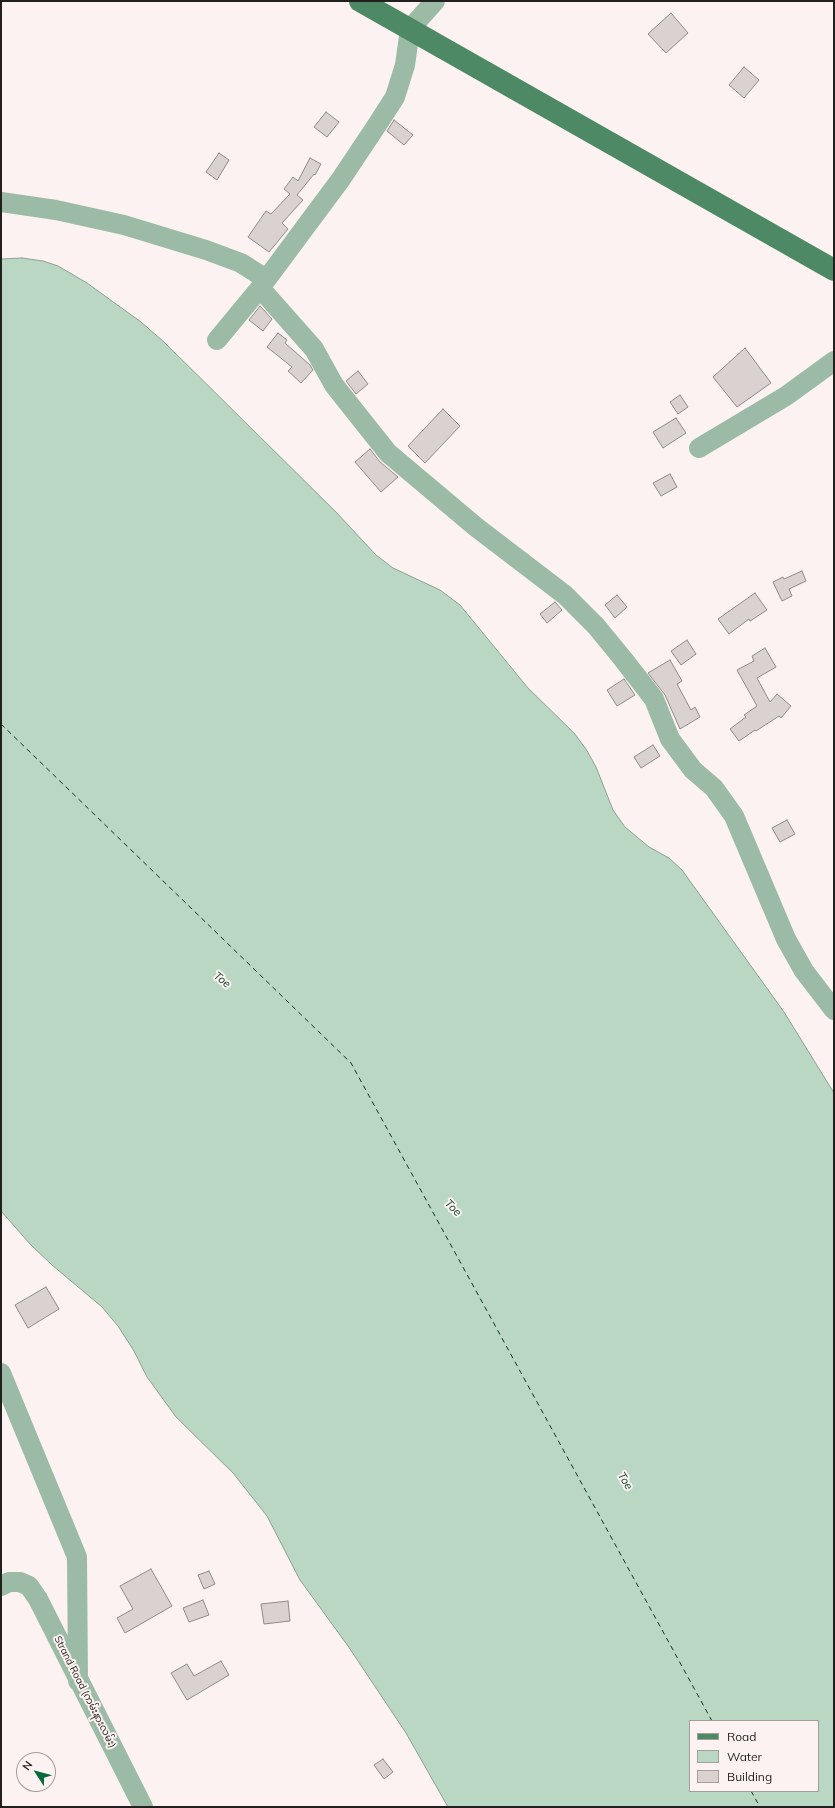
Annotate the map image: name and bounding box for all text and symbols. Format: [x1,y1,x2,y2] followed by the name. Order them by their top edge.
[211,969,233,991] water label: Toe
[442,1197,464,1219] water label: Toe
[615,1470,635,1492] water label: Toe
[52,1634,118,1750] street label: Strand Road (ကမ်းနားလမ်း)
[689,1720,819,1792] legend
[727,1729,756,1744] text: Road
[727,1749,762,1764] text: Water
[16,1752,56,1792] north arrow
[19,1758,35,1773] text: N
[727,1769,772,1784] text: Building

